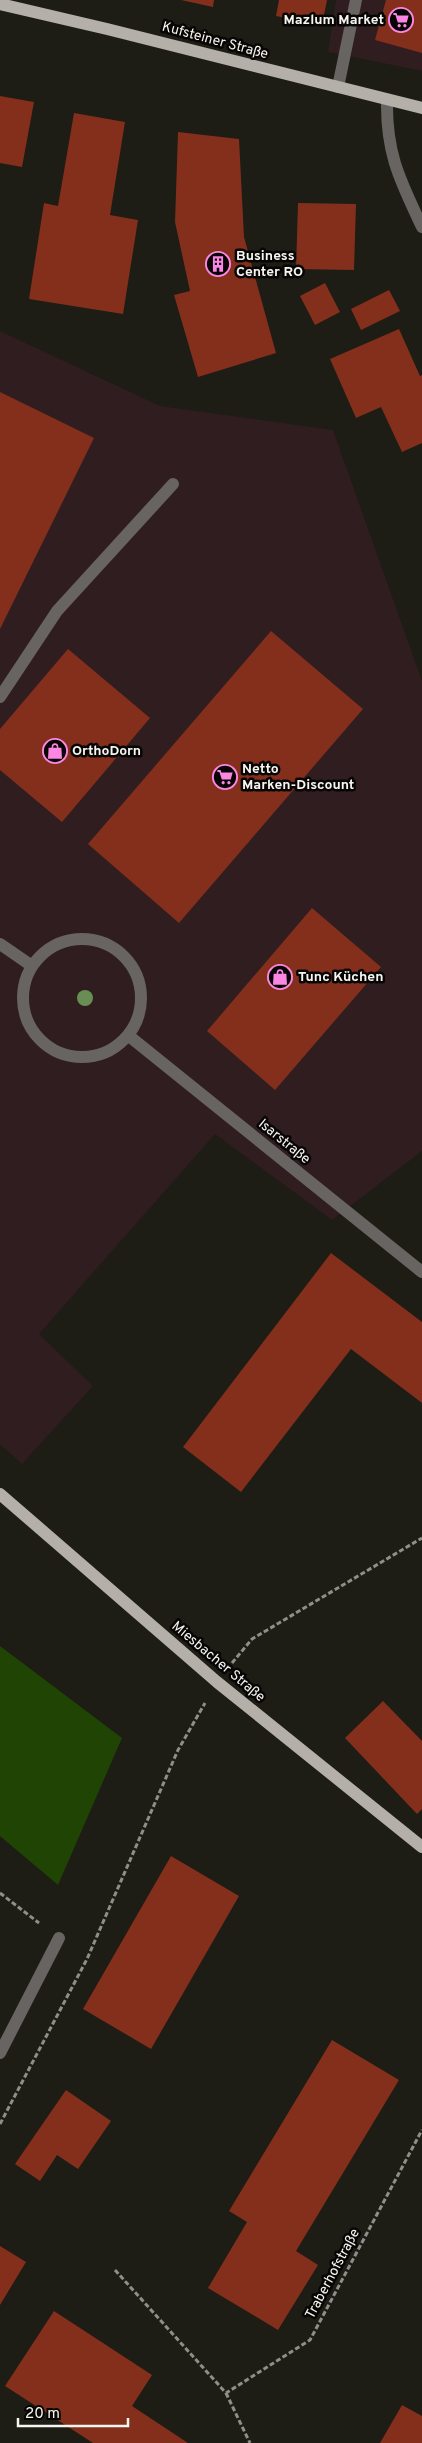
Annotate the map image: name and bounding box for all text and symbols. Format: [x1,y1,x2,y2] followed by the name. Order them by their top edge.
[388,7,414,33] supermarket icon: Mazlum Market
[283,12,384,29] place label: Mazlum Market
[160,19,270,63] street label: Kufsteiner Straße
[236,248,303,281] place label: Business Center RO
[205,251,231,277] building icon: Business Center RO
[42,738,68,764] shop icon: OrthoDorn
[72,743,141,760] place label: OrthoDorn
[242,761,354,794] place label: Netto Marken-Discount
[212,764,238,790] supermarket icon: Netto Marken-Discount
[267,964,293,990] shop icon: Tunc Küchen
[298,969,383,986] place label: Tunc Küchen
[255,1116,313,1168] street label: Isarstraße
[168,1618,268,1706] street label: Miesbacher Straße
[302,2226,364,2322] street label: Traberhofstraße
[18,2396,128,2428] scale bar
[25,2405,60,2424] text: 20 m

